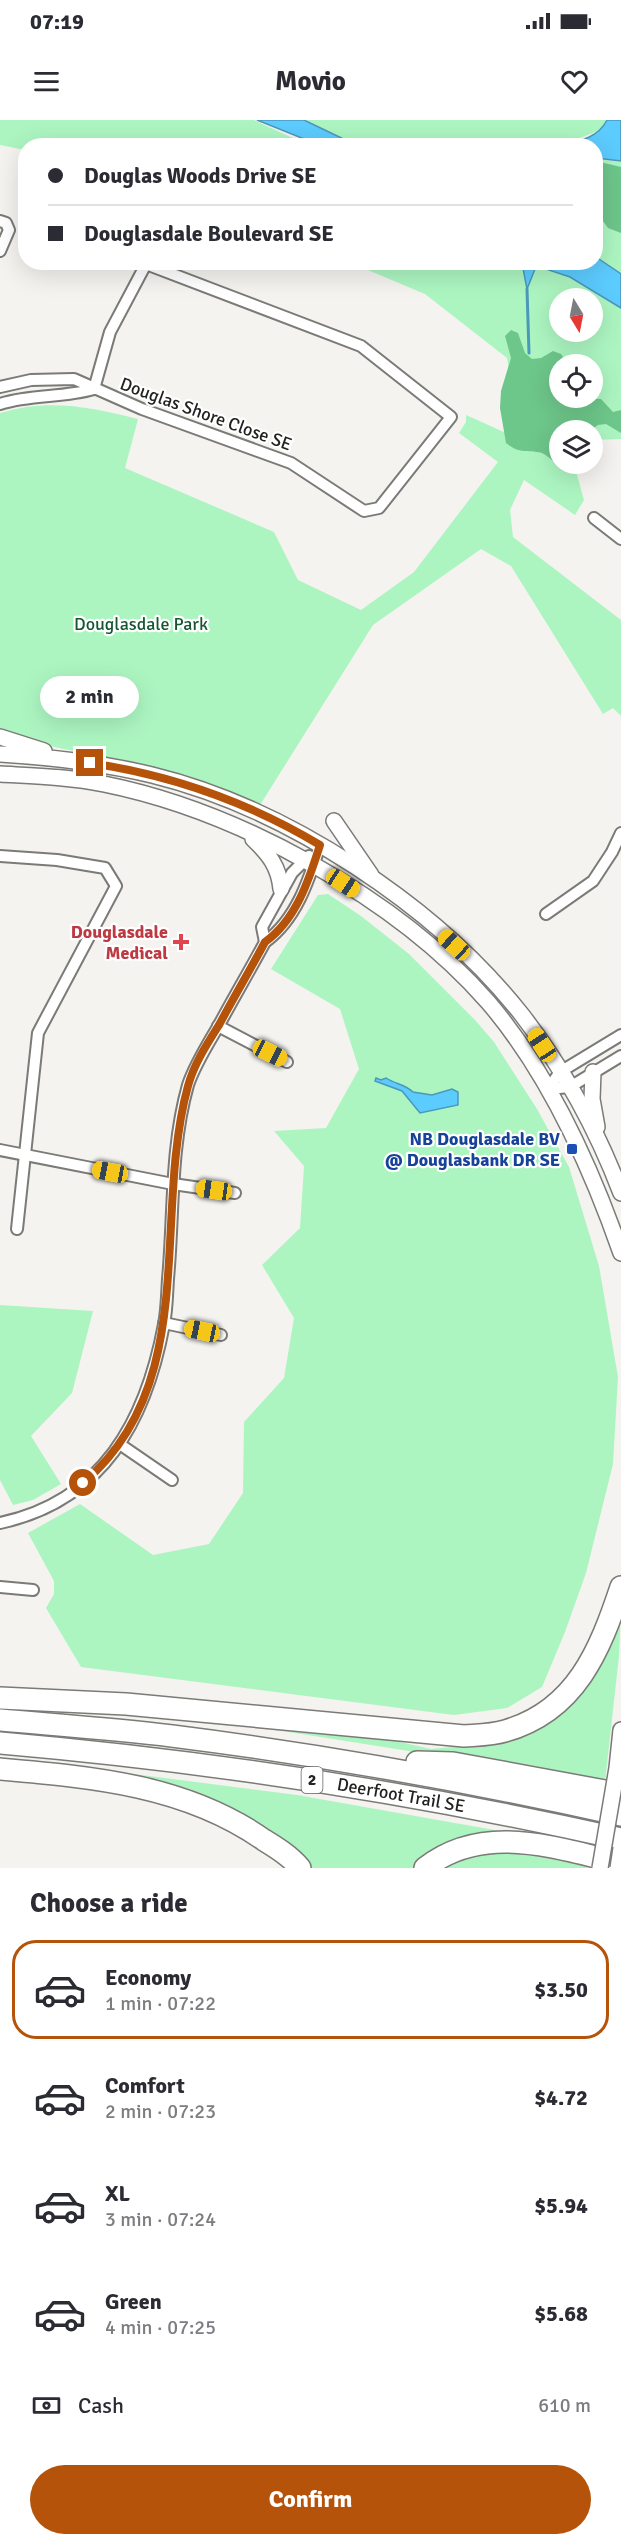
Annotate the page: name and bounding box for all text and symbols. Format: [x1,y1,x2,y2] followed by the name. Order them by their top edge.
[30,8,84,35] text: 07:19
[30,65,63,98] icon: menu
[275,65,346,98] text: Movio
[558,65,591,98] icon: heart
[84,162,317,189] text: Douglas Woods Drive SE
[84,220,334,247] text: Douglasdale Boulevard SE
[549,288,603,342] north arrow
[549,288,603,474] map controls
[549,354,603,408] button: locate
[117,373,295,455] street label: Douglas Shore Close SE
[549,420,603,474] button: layers
[74,613,208,635] park label: Douglasdale Park
[40,676,140,718] callout: 2 min
[65,684,114,709] text: 2 min
[76,749,103,776] route end
[323,866,363,900] car
[71,921,168,964] place label: Douglasdale Medical
[435,926,473,964] car
[172,933,190,951] marker: Douglasdale Medical
[525,1025,559,1065] car
[250,1037,290,1069] car
[385,1128,560,1171] place label: NB Douglasdale BV @ Douglasbank DR SE
[565,1142,579,1156] marker: NB Douglasdale BV @ Douglasbank DR SE
[91,1160,129,1184] car
[195,1179,233,1201] car
[183,1318,221,1344] car
[69,1469,96,1496] route start
[302,1767,322,1793] road number: 2
[335,1773,467,1817] street label: Deerfoot Trail SE
[30,1887,188,1920] text: Choose a ride
[33,1963,87,2017] icon: car
[105,1964,191,1991] text: Economy
[534,1976,588,2003] text: $3.50
[105,1991,216,2016] text: 1 min · 07:22
[33,2071,87,2125] icon: car
[105,2072,185,2099] text: Comfort
[534,2084,588,2111] text: $4.72
[105,2099,216,2124] text: 2 min · 07:23
[33,2179,87,2233] icon: car
[105,2180,130,2207] text: XL
[534,2192,588,2219] text: $5.94
[105,2207,216,2232] text: 3 min · 07:24
[33,2287,87,2341] icon: car
[105,2288,162,2315] text: Green
[534,2300,588,2327] text: $5.68
[105,2315,216,2340] text: 4 min · 07:25
[30,2389,63,2422] icon: cash
[78,2392,124,2419] text: Cash
[538,2393,591,2418] text: 610 m
[30,2465,591,2534] button: Confirm

